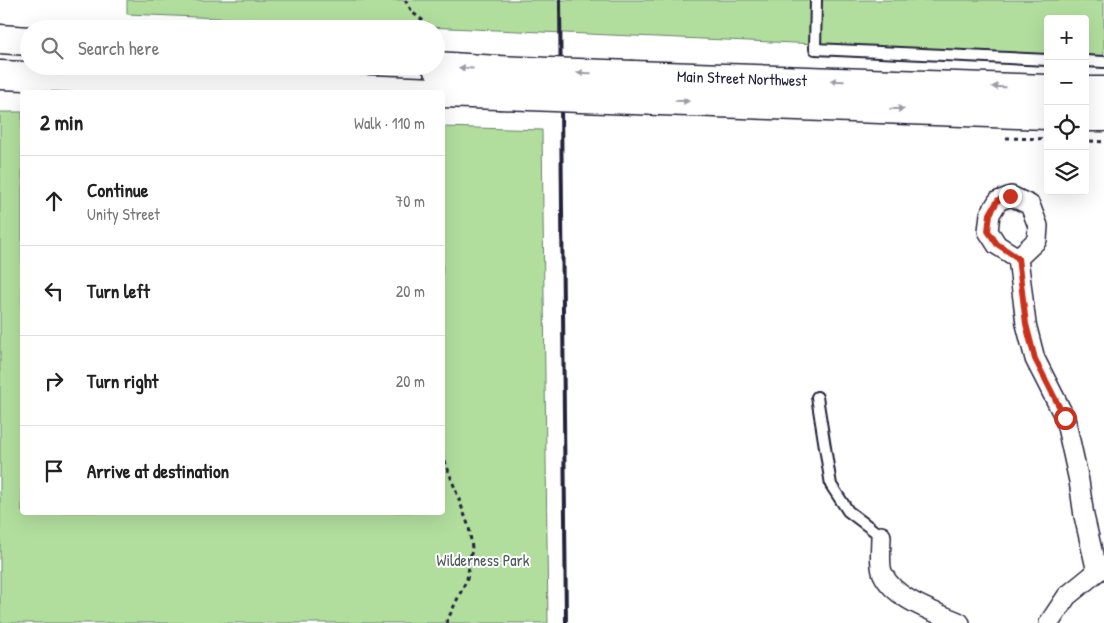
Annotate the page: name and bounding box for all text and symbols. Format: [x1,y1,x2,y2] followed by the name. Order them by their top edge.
[1044,15,1089,195] map controls
[1044,15,1089,60] button: +
[20,20,445,75] search box
[38,34,66,62] icon: search
[78,35,159,61] text: Search here
[1044,60,1089,105] button: −
[458,64,474,72] one-way arrow
[677,65,808,91] street label: Main Street Northwest
[576,69,592,77] one-way arrow
[828,77,844,85] one-way arrow
[991,82,1007,90] one-way arrow
[674,98,690,106] one-way arrow
[889,105,905,113] one-way arrow
[1044,105,1089,150] button: locate
[40,108,83,137] text: 2 min
[354,112,425,134] text: Walk · 110 m
[1044,150,1089,195] button: layers
[87,177,148,203] text: Continue
[999,185,1022,208] route end
[40,187,68,215] icon: ahead
[395,190,425,212] text: 70 m
[87,203,160,225] text: Unity Street
[40,277,68,305] icon: left
[87,278,150,304] text: Turn left
[396,280,425,302] text: 20 m
[40,367,68,395] icon: right
[87,368,158,394] text: Turn right
[396,370,425,392] text: 20 m
[1054,407,1077,430] route start
[40,457,68,485] icon: arrive
[87,458,229,484] text: Arrive at destination
[437,549,530,571] park label: Wilderness Park

